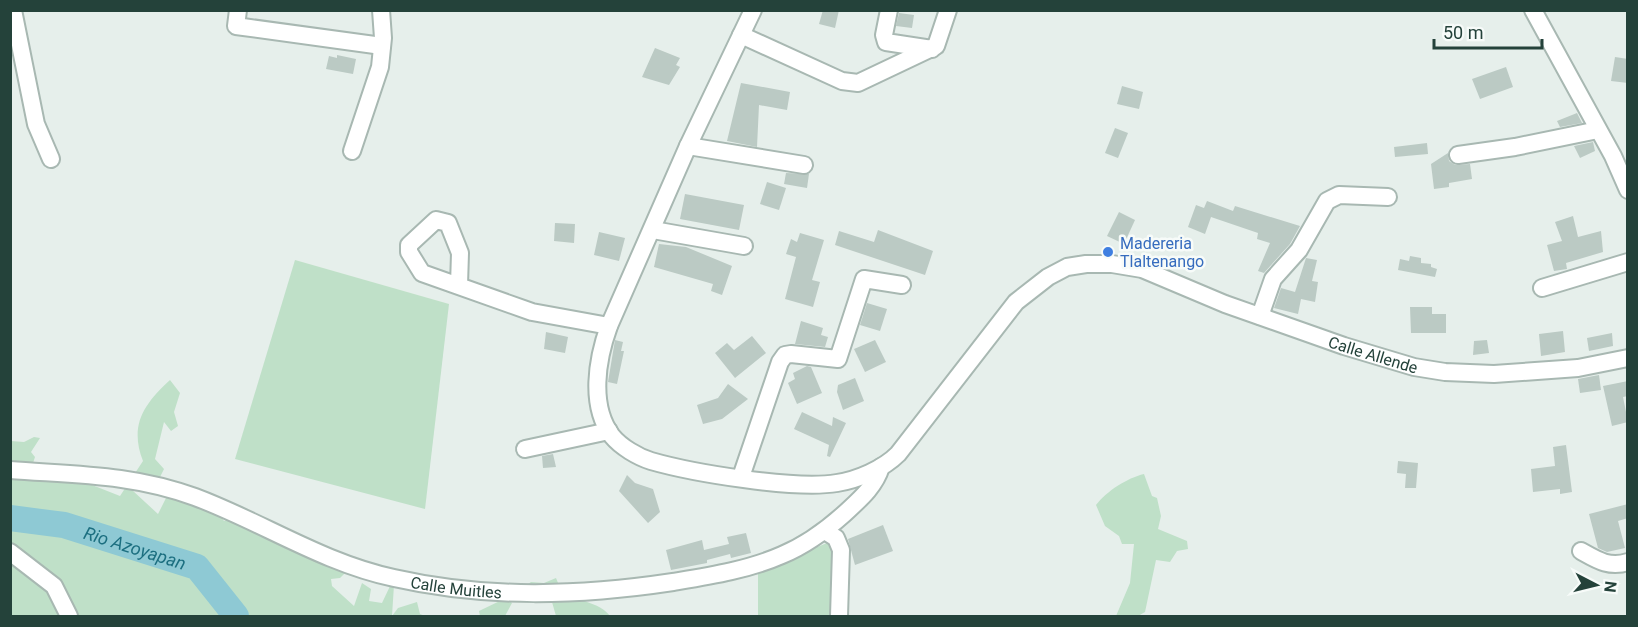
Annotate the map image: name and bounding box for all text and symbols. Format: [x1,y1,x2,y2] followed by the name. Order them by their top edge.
[1434,12,1542,50] scale bar
[1443,22,1483,43] text: 50 m
[1120,234,1204,271] place label: Madereria Tlaltenango
[1101,245,1115,259] marker: Madereria Tlaltenango
[1326,332,1420,377] street label: Calle Allende
[81,521,189,573] water label: Rio Azoyapan
[1566,555,1626,615] north arrow
[409,572,502,602] street label: Calle Muitles
[1600,580,1621,594] text: N

